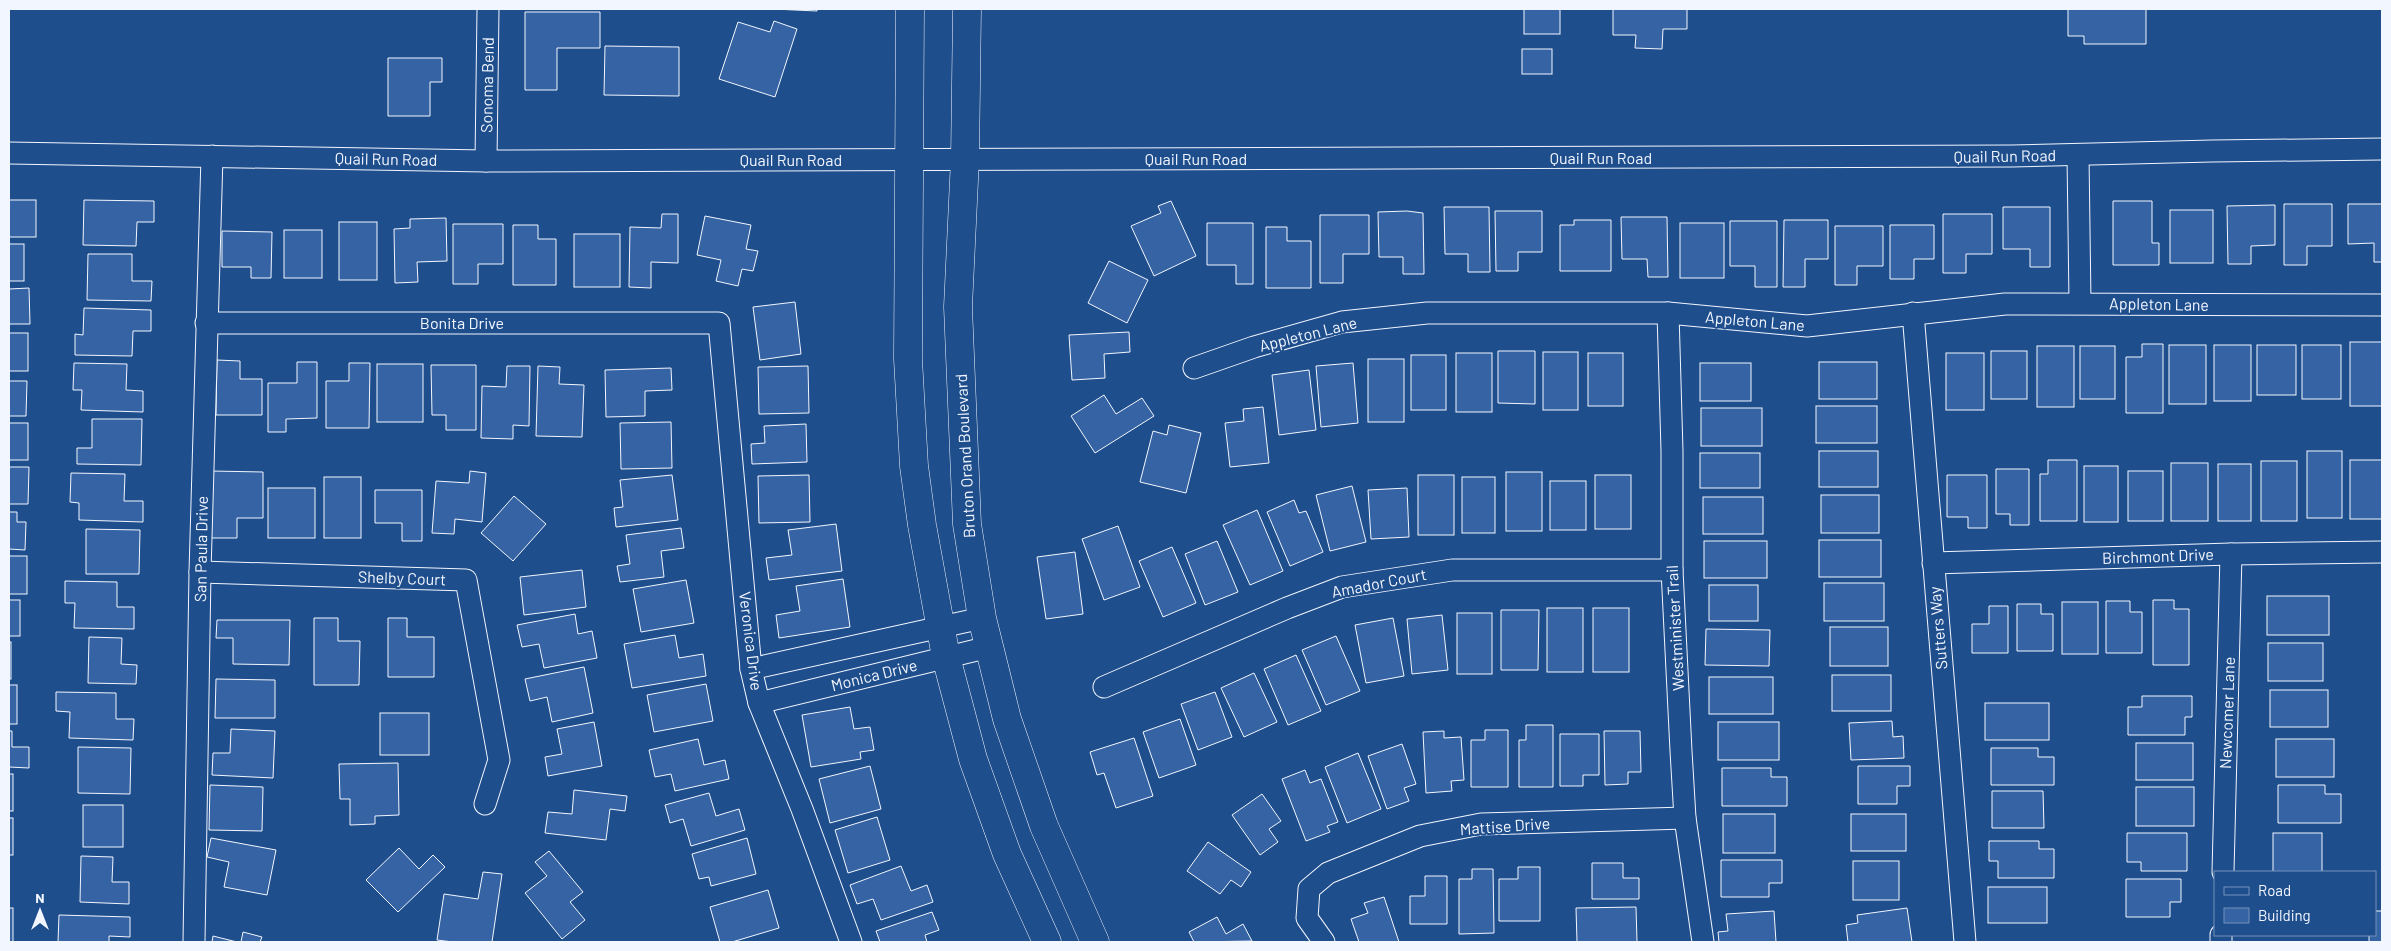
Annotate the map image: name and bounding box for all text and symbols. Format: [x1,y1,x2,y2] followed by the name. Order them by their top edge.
[476,37,497,133] street label: Sonoma Bend
[1954,145,2056,166] street label: Quail Run Road
[335,148,437,169] street label: Quail Run Road
[1550,148,1652,167] street label: Quail Run Road
[1145,149,1247,168] street label: Quail Run Road
[740,150,842,169] street label: Quail Run Road
[2109,293,2209,314] street label: Appleton Lane
[1704,307,1806,334] street label: Appleton Lane
[1257,312,1359,355] street label: Appleton Lane
[420,313,504,332] street label: Bonita Drive
[951,373,978,539] street label: Bruton Orand Boulevard
[190,496,211,602] street label: San Paula Drive
[2102,544,2214,567] street label: Birchmont Drive
[1330,564,1428,601] street label: Amador Court
[1662,565,1687,691] street label: Westminister Trail
[358,566,446,589] street label: Shelby Court
[1924,585,1951,670] street label: Sutters Way
[736,590,767,692] street label: Veronica Drive
[829,655,919,694] street label: Monica Drive
[2215,656,2238,769] street label: Newcomer Lane
[1459,813,1551,838] street label: Mattise Drive
[2214,871,2376,936] legend
[2258,881,2291,899] text: Road
[15,886,65,936] north arrow
[35,889,45,906] text: N
[2258,906,2311,924] text: Building

